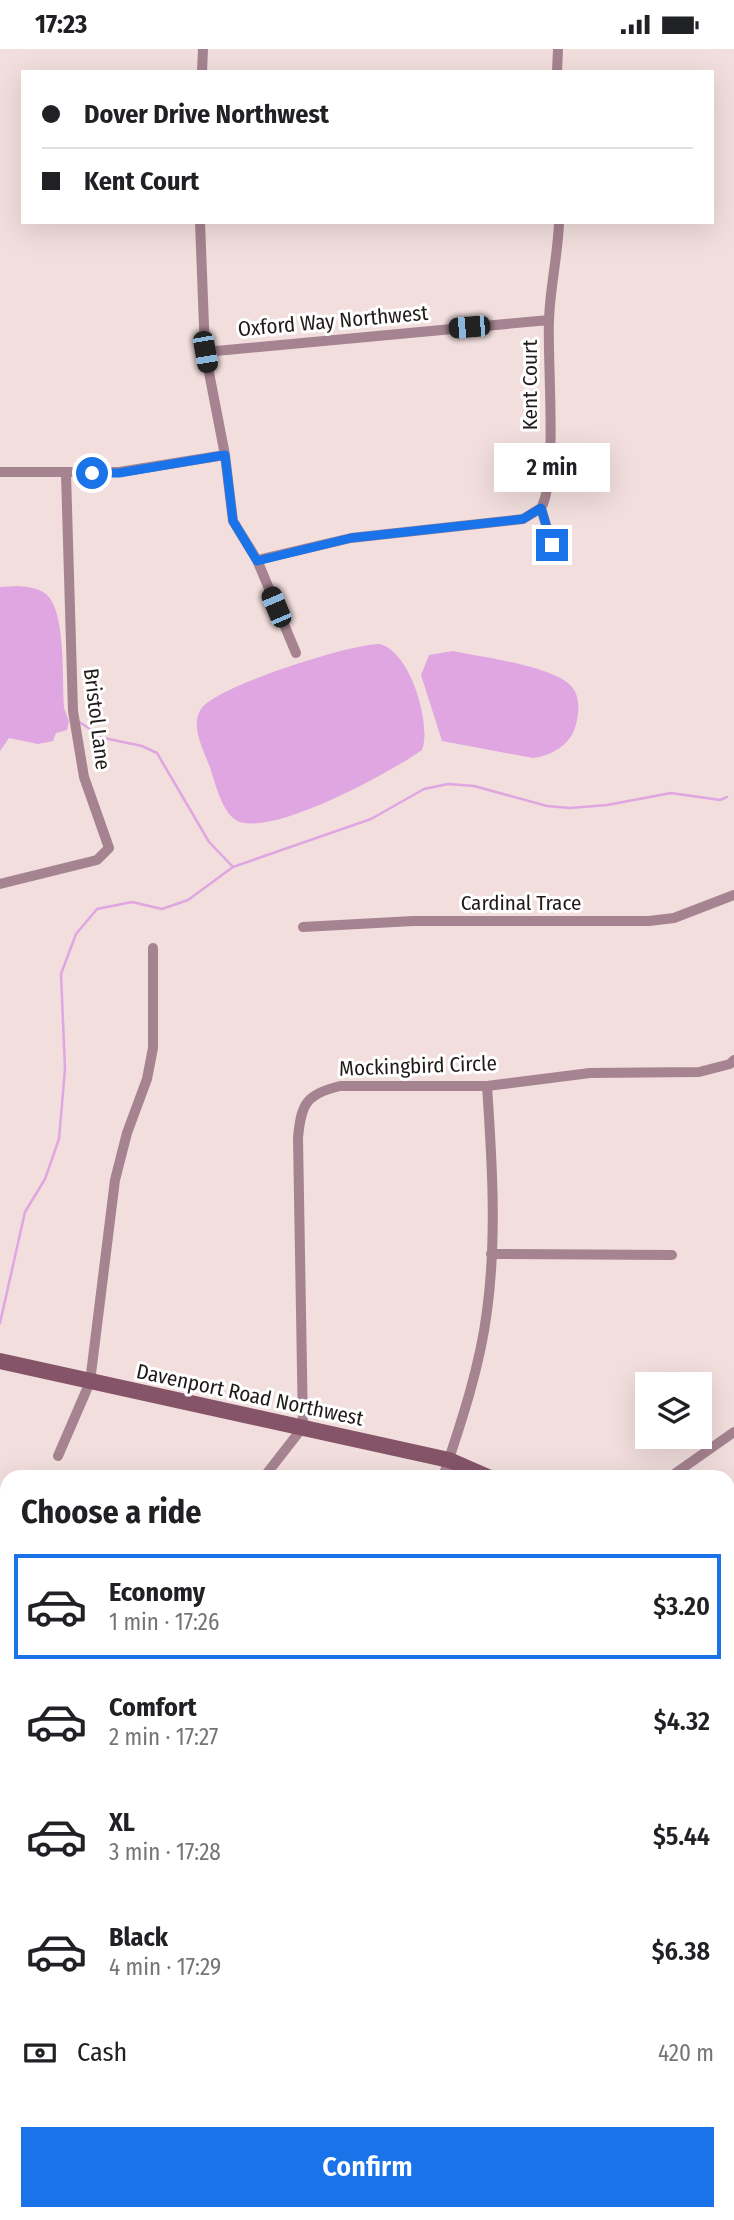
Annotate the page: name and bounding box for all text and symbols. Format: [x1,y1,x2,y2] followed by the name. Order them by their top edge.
[35,9,87,40] text: 17:23
[84,99,329,130] text: Dover Drive Northwest
[84,166,199,197] text: Kent Court
[237,300,429,342] street label: Oxford Way Northwest
[448,315,491,339] car
[192,329,219,375] car
[517,340,543,430] street label: Kent Court
[494,443,610,493] callout: 2 min
[526,453,578,481] text: 2 min
[76,457,108,489] route start
[536,529,568,561] route end
[259,584,294,630] car
[78,667,116,771] street label: Bristol Lane
[461,890,581,916] street label: Cardinal Trace
[339,1050,497,1082] street label: Mockingbird Circle
[134,1358,366,1432] street label: Davenport Road Northwest
[635,1372,712,1449] map controls
[635,1372,712,1449] button: layers
[21,1493,202,1531] text: Choose a ride
[25,1575,88,1638] icon: car
[109,1577,205,1608] text: Economy
[653,1591,710,1622] text: $3.20
[109,1608,219,1636] text: 1 min · 17:26
[25,1690,88,1753] icon: car
[109,1692,197,1723] text: Comfort
[654,1706,710,1737] text: $4.32
[109,1723,218,1751] text: 2 min · 17:27
[25,1805,88,1868] icon: car
[109,1807,135,1838] text: XL
[653,1821,710,1852] text: $5.44
[109,1838,221,1866] text: 3 min · 17:28
[25,1920,88,1983] icon: car
[109,1922,168,1953] text: Black
[652,1936,710,1967] text: $6.38
[109,1953,221,1981] text: 4 min · 17:29
[21,2034,59,2072] icon: cash
[77,2037,127,2068] text: Cash
[658,2039,714,2067] text: 420 m
[21,2127,714,2207] button: Confirm

